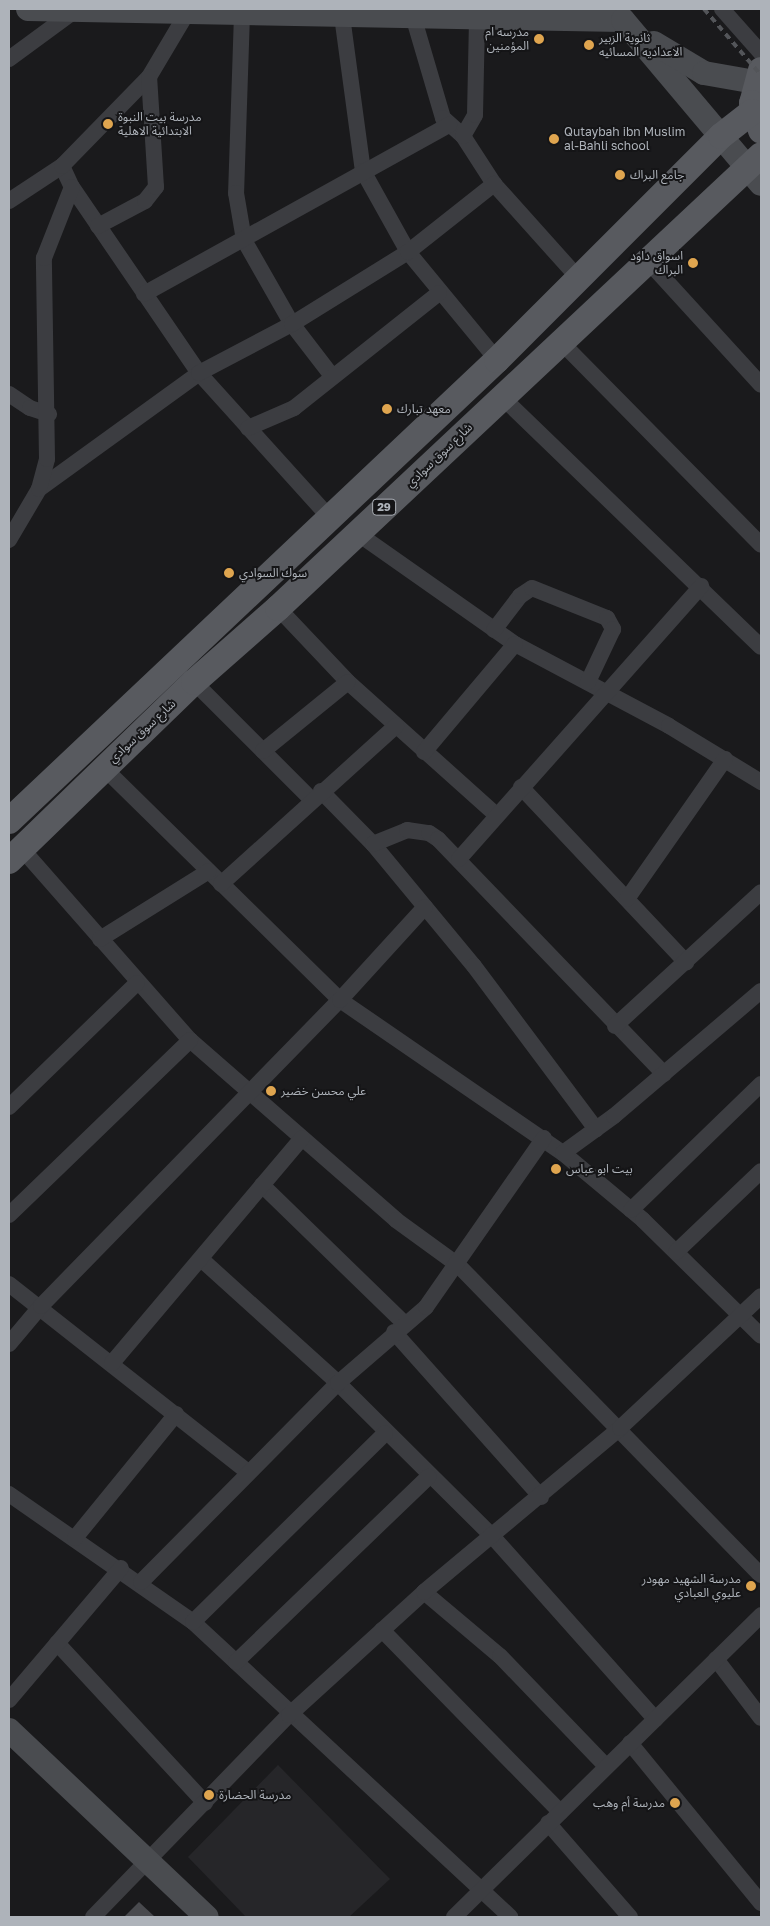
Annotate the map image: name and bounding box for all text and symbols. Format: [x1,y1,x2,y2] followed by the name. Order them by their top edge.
[485,25,529,53] place label: مدرسه ام المؤمنين
[599,31,682,59] place label: ثانوية الزبير الاعداديه المسائيه
[533,33,545,45] marker: مدرسه ام المؤمنين
[583,39,595,51] marker: ثانوية الزبير الاعداديه المسائيه
[118,110,202,138] place label: مدرسة بيت النبوة الابتدائية الاهلية
[102,118,114,130] marker: مدرسة بيت النبوة الابتدائية الاهلية
[564,125,685,153] place label: Qutaybah ibn Muslim al-Bahli school
[548,133,560,145] marker: Qutaybah ibn Muslim al-Bahli school
[630,168,684,182] place label: جامع البراك
[614,169,626,181] marker: جامع البراك
[630,249,683,277] place label: اسواق داود البراك
[687,257,699,269] marker: اسواق داود البراك
[397,402,451,416] place label: معهد تبارك
[381,403,393,415] marker: معهد تبارك
[403,420,475,490] street label: شارع سوق سوادي
[372,498,396,516] road number: 29
[239,566,307,580] place label: سوك السوادي
[223,567,235,579] marker: سوك السوادي
[105,696,179,766] street label: شارع سوق سوادي
[281,1084,366,1098] place label: علي محسن خضير
[265,1085,277,1097] marker: علي محسن خضير
[566,1162,633,1176] place label: بيت ابو عباس
[550,1163,562,1175] marker: بيت ابو عباس
[642,1572,741,1600] place label: مدرسة الشهيد مهودر عليوي العبادي
[745,1580,757,1592] marker: مدرسة الشهيد مهودر عليوي العبادي
[219,1788,291,1802] place label: مدرسة الحضارة
[203,1789,215,1801] marker: مدرسة الحضارة
[593,1796,665,1810] place label: مدرسة أم وهب
[669,1797,681,1809] marker: مدرسة أم وهب

